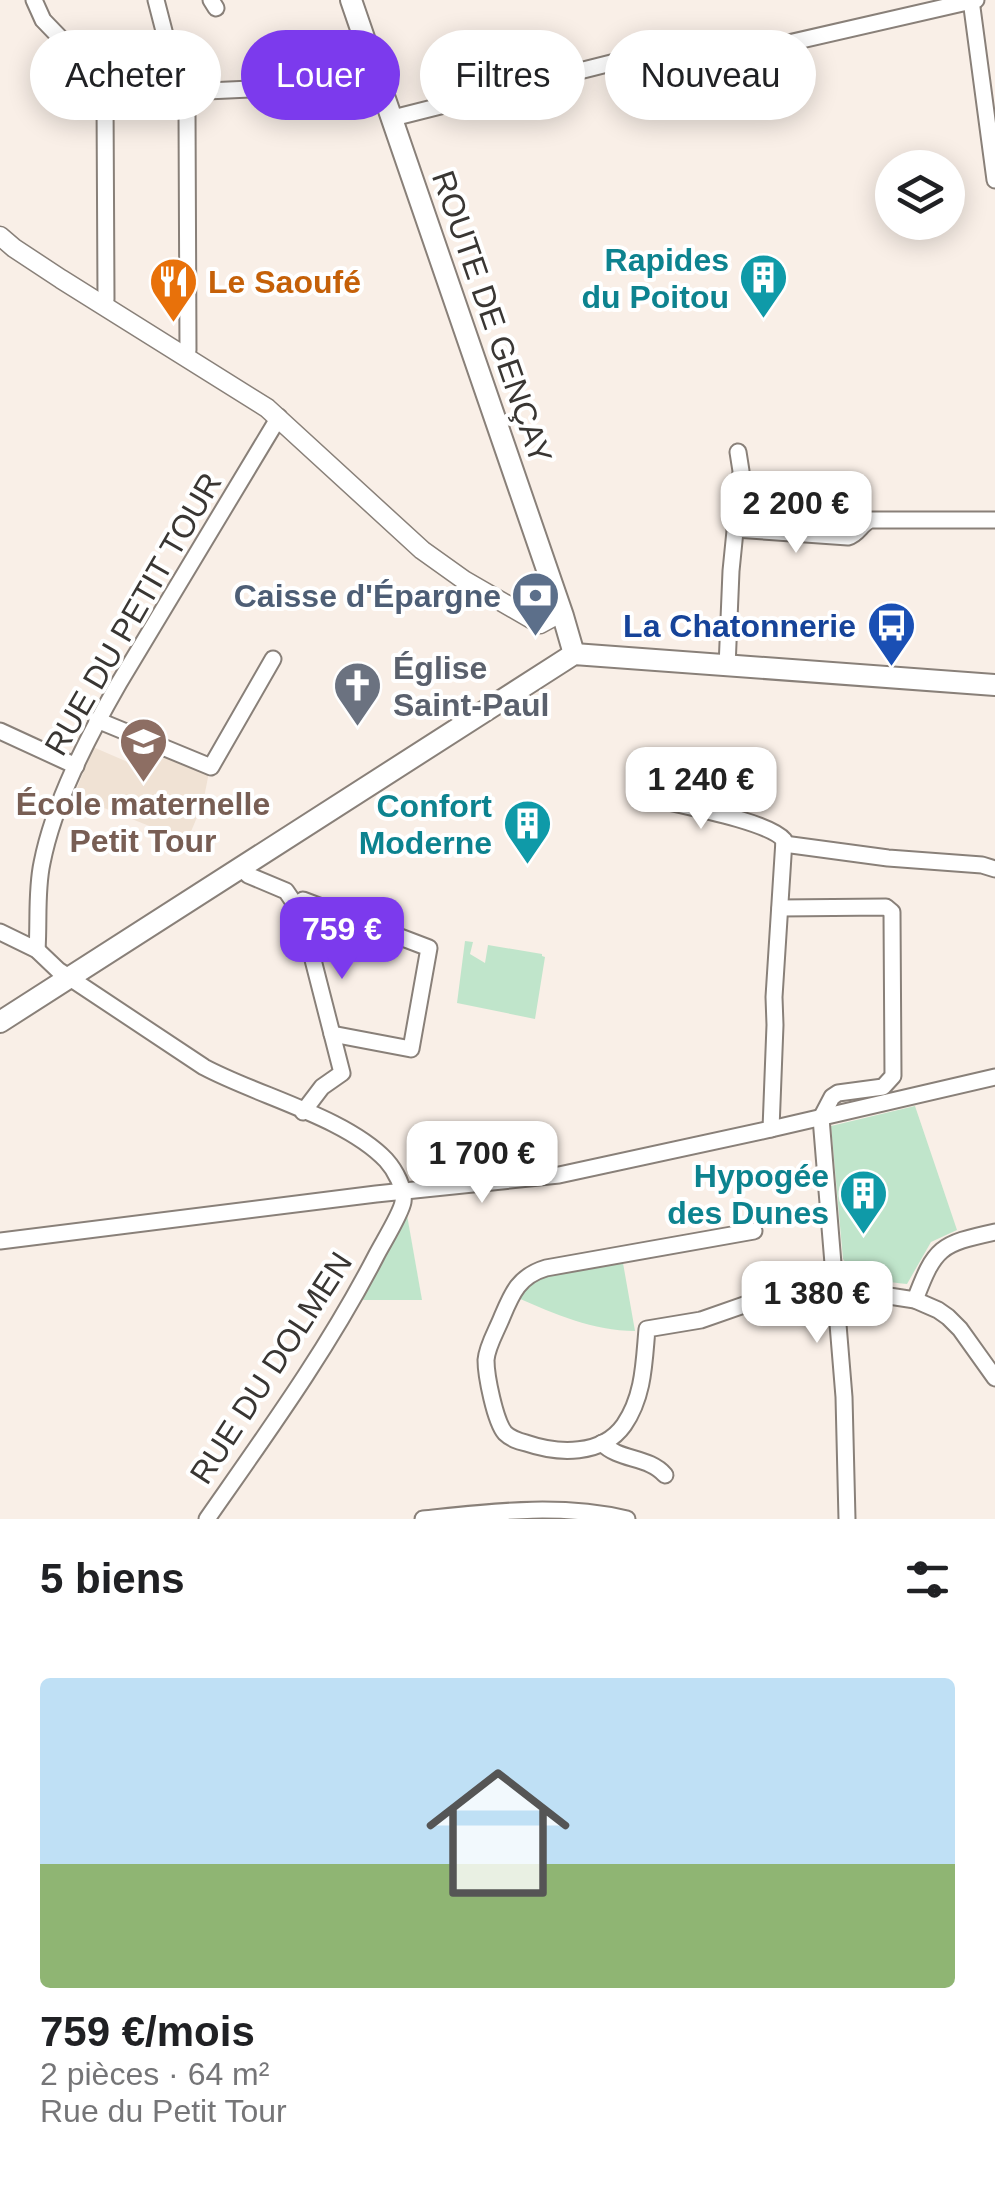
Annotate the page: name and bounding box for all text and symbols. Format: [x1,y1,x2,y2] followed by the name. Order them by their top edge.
[30,30,221,120] chip: Acheter
[241,30,400,120] chip: Louer
[420,30,585,120] chip: Filtres
[605,30,816,120] chip: Nouveau
[875,150,965,240] map controls
[875,150,965,240] button: layers
[425,166,559,468] street label: ROUTE DE GENÇAY
[581,242,729,315] place label: Rapides du Poitou
[738,252,790,320] building icon: Rapides du Poitou
[147,256,199,324] restaurant icon: Le Saoufé
[208,264,361,300] place label: Le Saoufé
[37,466,229,762] street label: RUE DU PETIT TOUR
[704,471,888,556] pin: 2 200 €
[743,485,849,521] text: 2 200 €
[510,570,562,638] bank icon: Caisse d'Épargne
[234,578,501,614] place label: Caisse d'Épargne
[865,600,917,668] bus stop icon: La Chatonnerie
[623,608,856,644] place label: La Chatonnerie
[393,650,549,723] place label: Église Saint-Paul
[332,660,384,728] church icon: Église Saint-Paul
[117,716,169,784] school or university icon: École maternelle Petit Tour
[609,747,793,832] pin: 1 240 €
[648,761,754,797] text: 1 240 €
[16,786,270,859] place label: École maternelle Petit Tour
[359,788,492,861] place label: Confort Moderne
[501,798,553,866] building icon: Confort Moderne
[272,897,412,982] pin: 759 €
[302,911,382,947] text: 759 €
[390,1121,574,1206] pin: 1 700 €
[429,1135,535,1171] text: 1 700 €
[667,1158,829,1231] place label: Hypogée des Dunes
[838,1168,890,1236] building icon: Hypogée des Dunes
[183,1246,359,1490] street label: RUE DU DOLMEN
[725,1261,909,1346] pin: 1 380 €
[764,1275,870,1311] text: 1 380 €
[900,1552,955,1607] icon: filters
[40,1555,185,1602] text: 5 biens
[408,1743,588,1923] icon: home
[40,2008,255,2055] text: 759 €/mois
[40,2056,269,2092] text: 2 pièces · 64 m²
[40,2093,287,2129] text: Rue du Petit Tour

